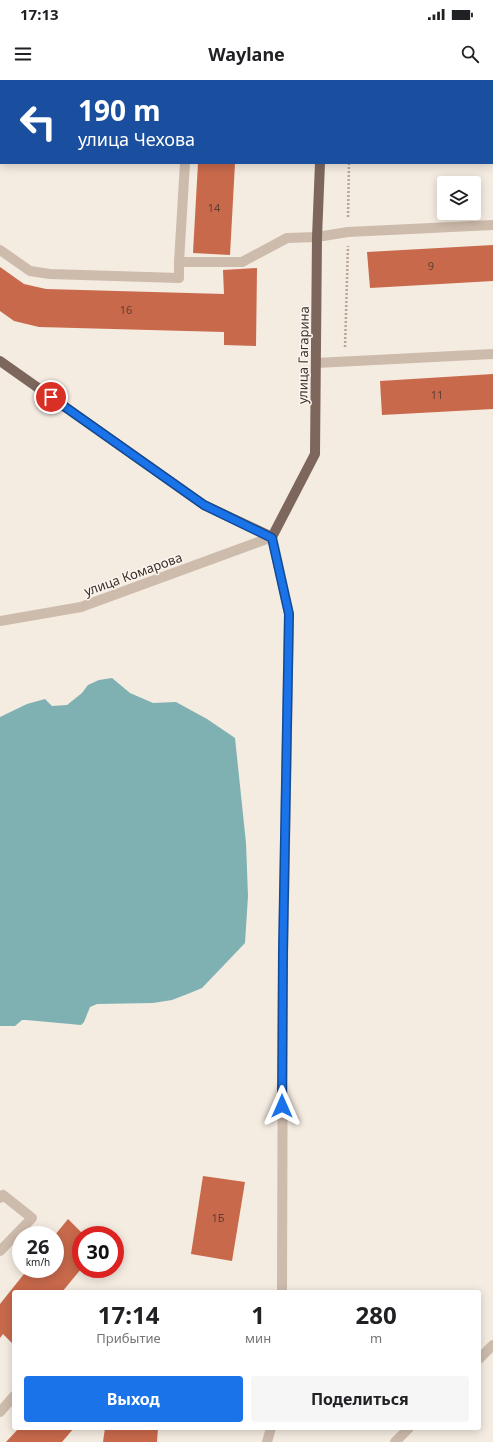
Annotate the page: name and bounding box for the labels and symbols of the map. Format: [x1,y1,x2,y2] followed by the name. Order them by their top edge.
[208,200,221,215] house number: 14
[428,258,434,273] house number: 9
[120,302,132,317] house number: 16
[293,306,313,404] street label: улица Гагарина
[34,380,68,414] pin
[431,387,443,402] house number: 11
[81,548,185,600] street label: улица Комарова
[261,1085,303,1127] position arrow
[211,1210,225,1225] house number: 1Б
[72,1226,124,1278] speed limit sign: 30

